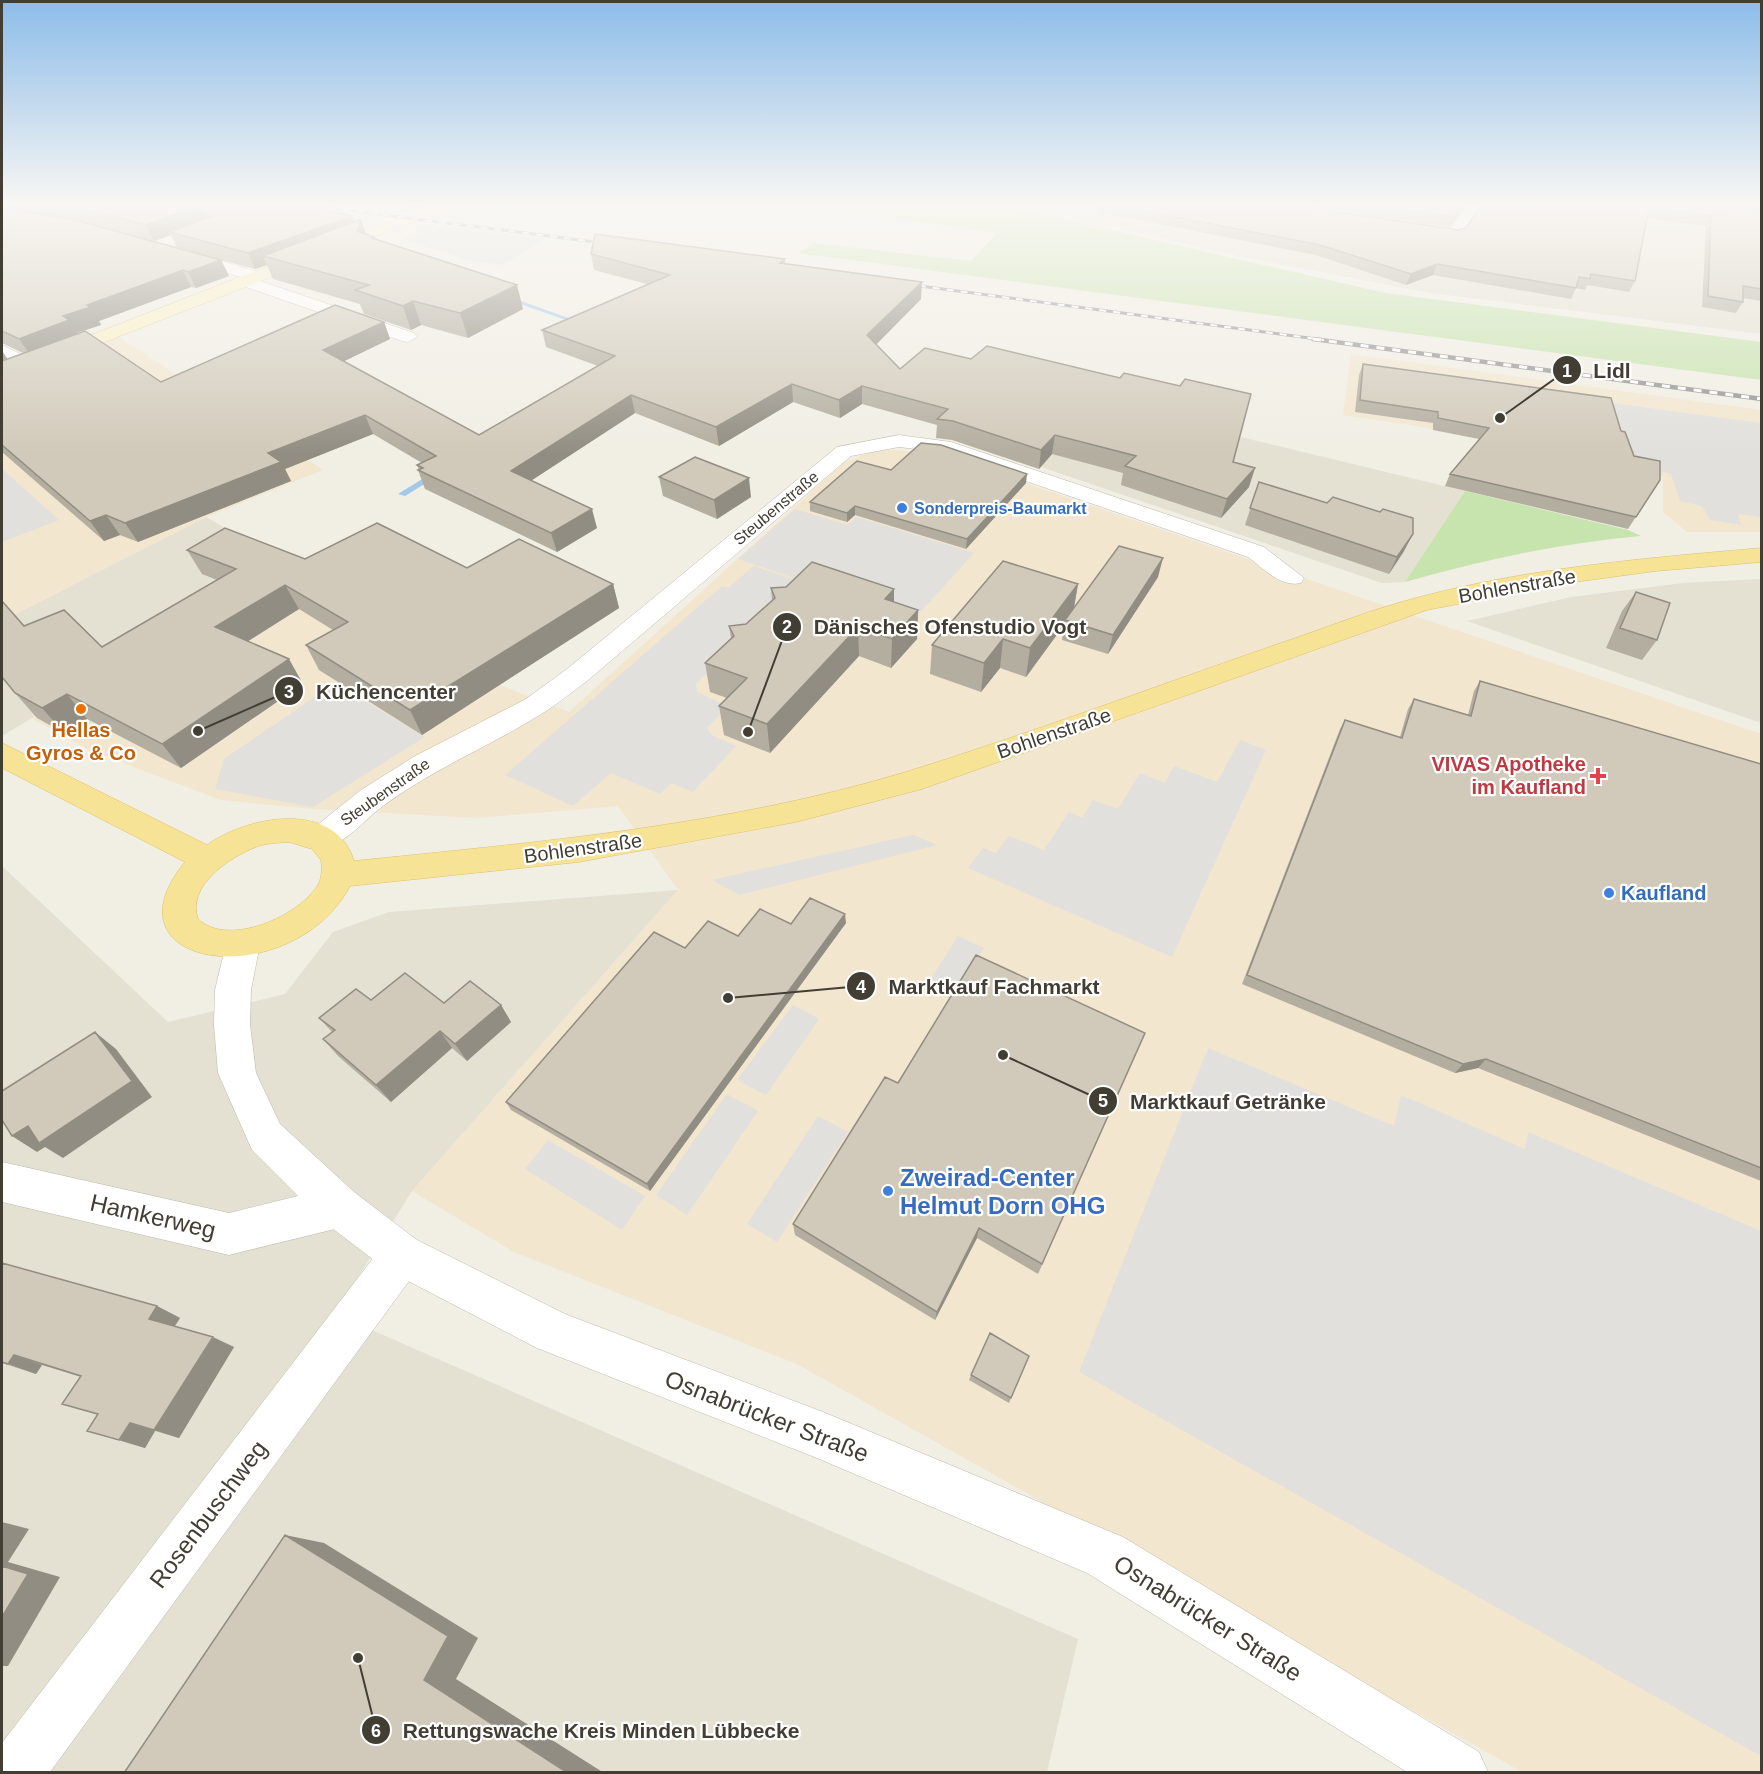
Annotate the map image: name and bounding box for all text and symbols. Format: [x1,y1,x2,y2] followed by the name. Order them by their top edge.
[1552,351,1643,390] callout: Lidl
[1593,359,1631,382] text: Lidl
[1562,361,1572,381] text: 1
[730,468,822,548] street label: Steubenstraße
[914,500,1087,517] place label: Sonderpreis-Baumarkt
[895,501,909,515] marker: Sonderpreis-Baumarkt
[1457,565,1577,607] street label: Bohlenstraße
[772,608,1098,647] callout: Dänisches Ofenstudio Vogt
[814,615,1086,638] text: Dänisches Ofenstudio Vogt
[782,617,792,637] text: 2
[274,672,468,711] callout: Küchencenter
[316,680,456,703] text: Küchencenter
[284,682,294,702] text: 3
[74,702,88,716] marker: Hellas Gyros & Co
[994,703,1114,763] street label: Bohlenstraße
[26,719,136,764] place label: Hellas Gyros & Co
[1432,753,1586,798] place label: VIVAS Apotheke im Kaufland
[337,755,433,829] street label: Steubenstraße
[1591,769,1605,783] marker: VIVAS Apotheke im Kaufland
[523,829,643,867] street label: Bohlenstraße
[1621,882,1707,904] place label: Kaufland
[1602,886,1616,900] marker: Kaufland
[846,967,1111,1006] callout: Marktkauf Fachmarkt
[888,975,1100,998] text: Marktkauf Fachmarkt
[856,977,866,997] text: 4
[1088,1082,1338,1121] callout: Marktkauf Getränke
[1130,1090,1326,1113] text: Marktkauf Getränke
[1098,1091,1108,1111] text: 5
[900,1164,1105,1219] place label: Zweirad-Center Helmut Dorn OHG
[881,1184,895,1198] marker: Zweirad-Center Helmut Dorn OHG
[88,1188,218,1244] street label: Hamkerweg
[661,1365,873,1467] street label: Osnabrücker Straße
[144,1435,272,1593] street label: Rosenbuschweg
[1109,1549,1307,1687] street label: Osnabrücker Straße
[361,1711,811,1750] callout: Rettungswache Kreis Minden Lübbecke
[403,1719,799,1742] text: Rettungswache Kreis Minden Lübbecke
[371,1721,381,1741] text: 6

